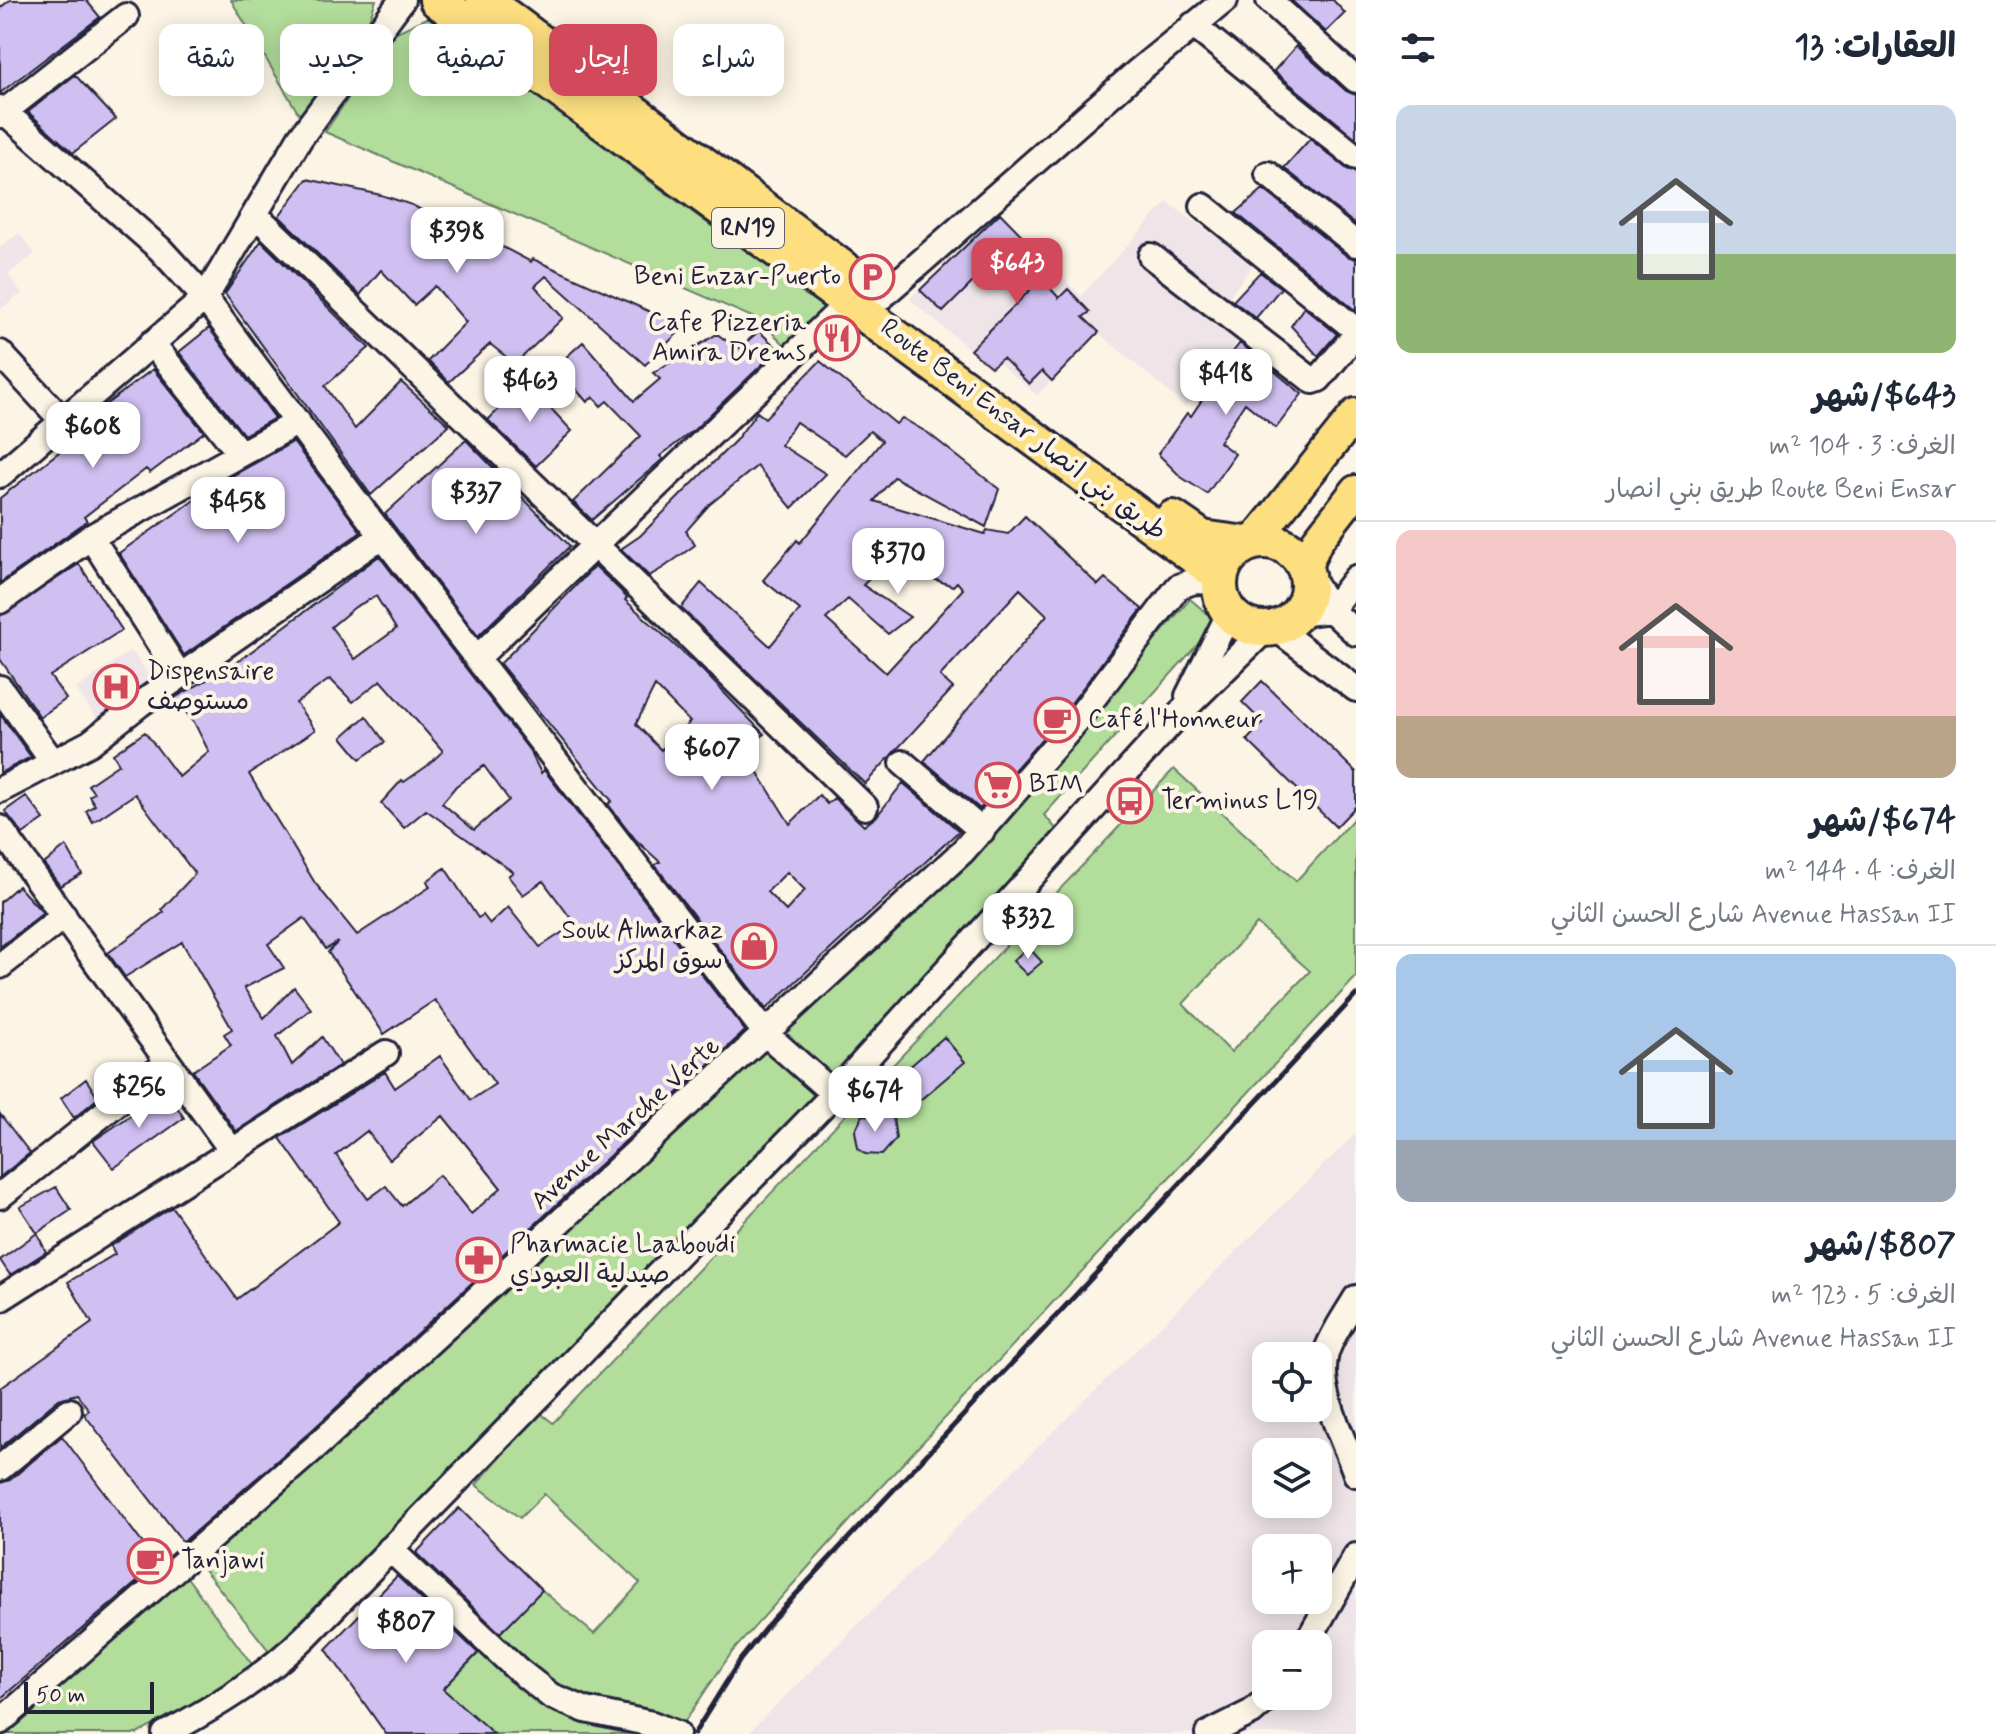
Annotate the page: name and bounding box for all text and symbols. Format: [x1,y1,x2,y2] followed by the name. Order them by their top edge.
[159,24,264,96] chip: شقة
[280,24,393,96] chip: جديد
[409,24,533,96] chip: تصفية
[549,24,657,96] chip: إيجار
[673,24,784,96] chip: شراء
[1794,25,1956,70] text: العقارات: 13
[1396,26,1440,70] icon: filters
[1604,157,1748,301] icon: home
[410,207,504,275] pin: $398
[712,208,784,248] road number: RN19
[429,216,485,250] text: $398
[970,238,1064,306] pin: $643
[989,247,1045,281] text: $643
[848,253,896,301] parking icon: Beni Enzar-Puerto
[634,260,841,294] place label: Beni Enzar-Puerto
[648,306,806,370] place label: Cafe Pizzeria Amira Drems
[871,311,1173,552] street label: Route Beni Ensar طريق بني انصار
[813,314,861,362] restaurant icon: Cafe Pizzeria Amira Drems
[1179,349,1273,417] pin: $418
[483,356,577,424] pin: $463
[1198,358,1254,392] text: $418
[502,365,558,399] text: $463
[1813,374,1956,419] text: $643/شهر
[46,402,140,470] pin: $608
[64,411,122,445] text: $608
[1769,430,1956,464] text: الغرف: 3 · 104 m²
[429,468,523,536] pin: $337
[1606,473,1956,507] text: Route Beni Ensar طريق بني انصار
[191,477,285,545] pin: $458
[450,477,502,511] text: $337
[209,486,267,520] text: $458
[851,528,945,596] pin: $370
[870,537,926,571] text: $370
[1604,582,1748,726] icon: home
[147,655,274,719] place label: Dispensaire مستوصف
[92,663,140,711] hospital icon: Dispensaire مستوصف
[1033,696,1081,744] cafe icon: Café l'Honneur
[1088,703,1262,737] place label: Café l'Honneur
[665,724,759,792] pin: $607
[683,733,741,767] text: $607
[974,761,1022,809] supermarket icon: BIM
[1029,768,1083,802] place label: BIM
[1106,777,1154,825] bus stop icon: Terminus L19
[1161,784,1318,818] place label: Terminus L19
[1810,799,1956,844] text: $674/شهر
[1765,855,1956,889] text: الغرف: 4 · 144 m²
[981,893,1075,961] pin: $332
[1551,898,1956,932] text: Avenue Hassan II شارع الحسن الثاني
[1001,902,1055,936] text: $332
[561,914,723,978] place label: Souk Almarkaz سوق المركز
[730,922,778,970] shop icon: Souk Almarkaz سوق المركز
[1604,1006,1748,1150] icon: home
[524,1030,728,1218] street label: Avenue Marche Verte
[92,1062,186,1130] pin: $256
[828,1066,922,1134] pin: $674
[112,1071,166,1105] text: $256
[846,1075,904,1109] text: $674
[1807,1223,1956,1268] text: $807/شهر
[510,1228,735,1292] place label: Pharmacie Laaboudi صيدلية العبودي
[455,1236,503,1284] pharmacy icon: Pharmacie Laaboudi صيدلية العبودي
[1771,1279,1956,1313] text: الغرف: 5 · 123 m²
[1551,1322,1956,1356] text: Avenue Hassan II شارع الحسن الثاني
[1252,1342,1332,1710] map controls
[1252,1342,1332,1422] button: locate
[1252,1438,1332,1518] button: layers
[1252,1534,1332,1614] button: +
[126,1537,174,1585] cafe icon: Tanjawi
[181,1544,264,1578] place label: Tanjawi
[359,1597,453,1665] pin: $807
[376,1606,436,1640] text: $807
[1252,1630,1332,1710] button: −
[24,1678,154,1714] scale bar
[36,1682,85,1710] text: 50 m

